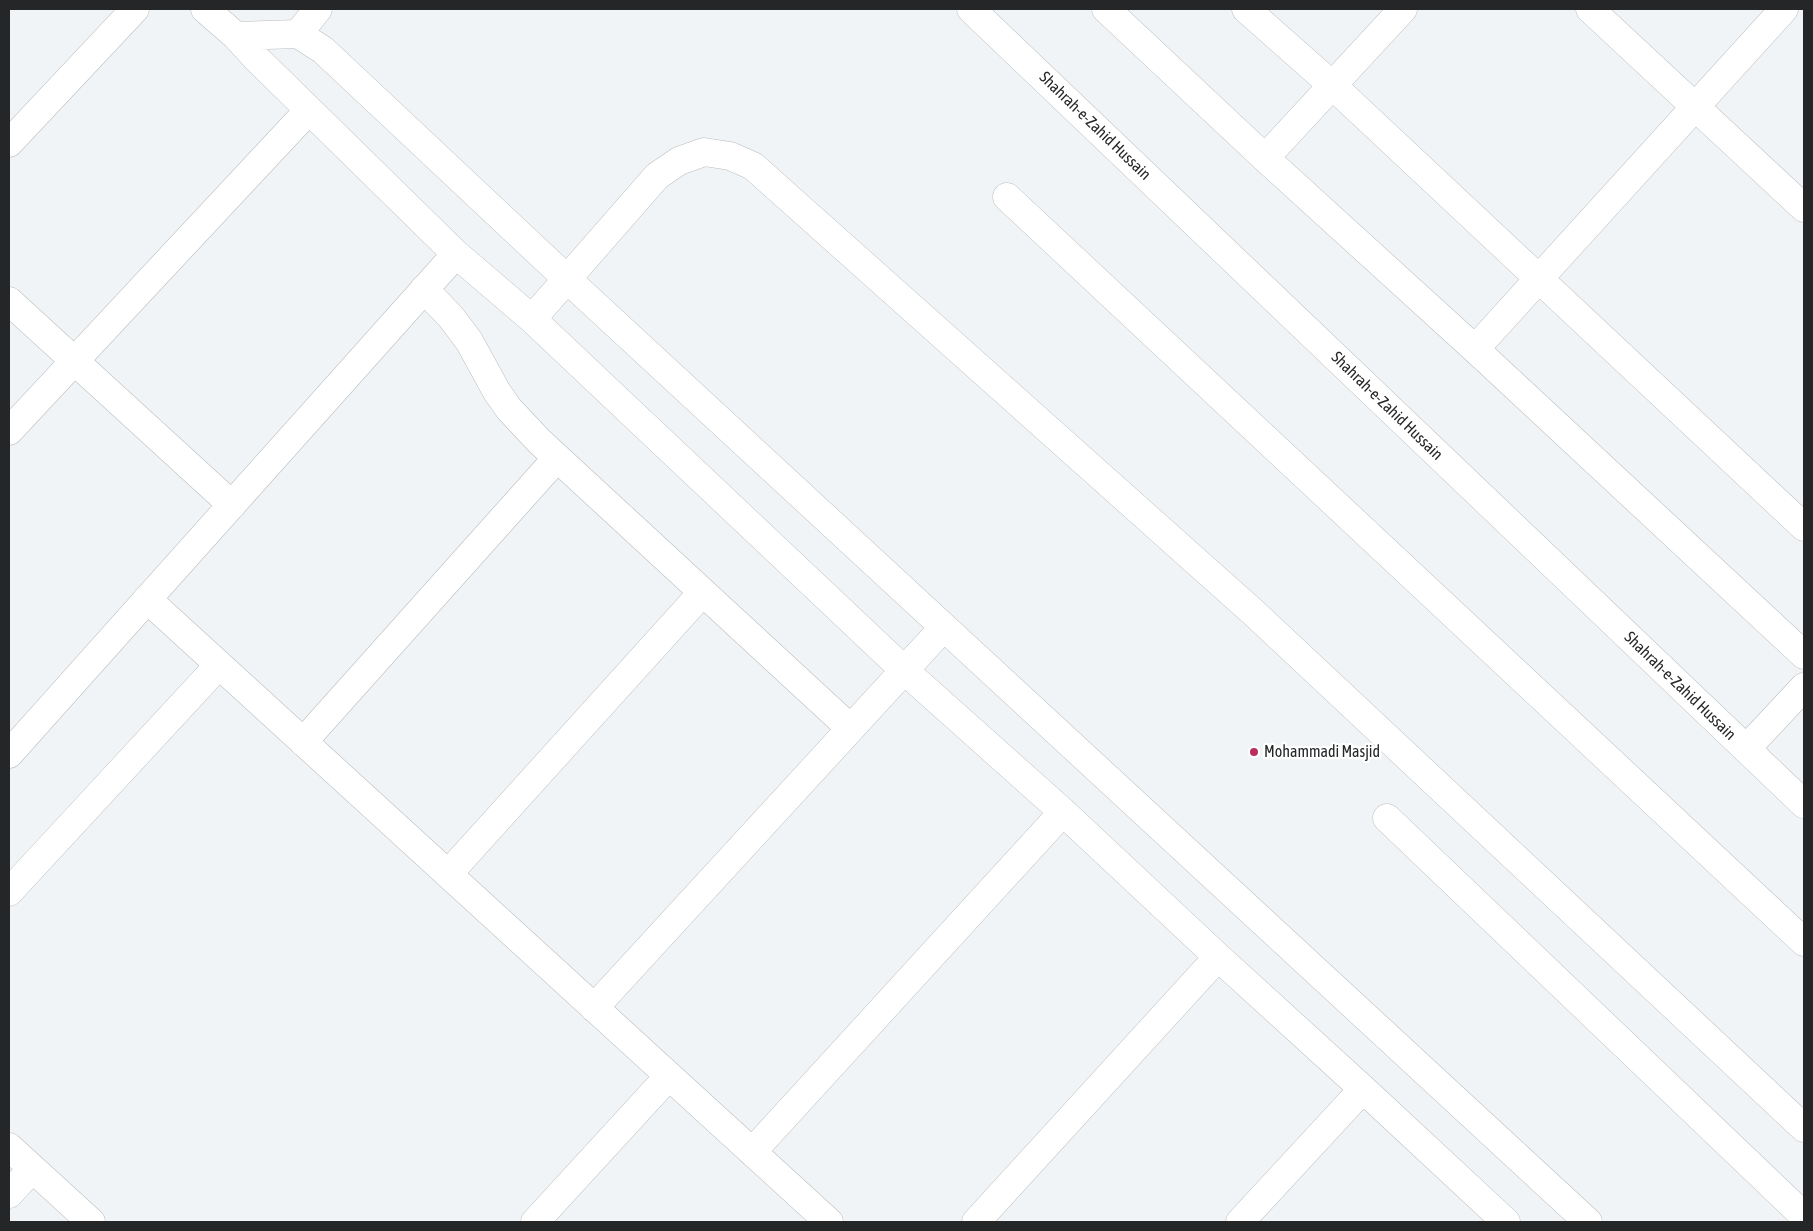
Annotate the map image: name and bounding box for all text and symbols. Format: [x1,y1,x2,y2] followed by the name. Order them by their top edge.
[1035,68,1155,184] street label: Shahrah-e-Zahid Hussain
[1327,348,1447,464] street label: Shahrah-e-Zahid Hussain
[1620,628,1740,744] street label: Shahrah-e-Zahid Hussain
[1264,742,1380,762] place label: Mohammadi Masjid
[1248,746,1260,758] marker: Mohammadi Masjid

